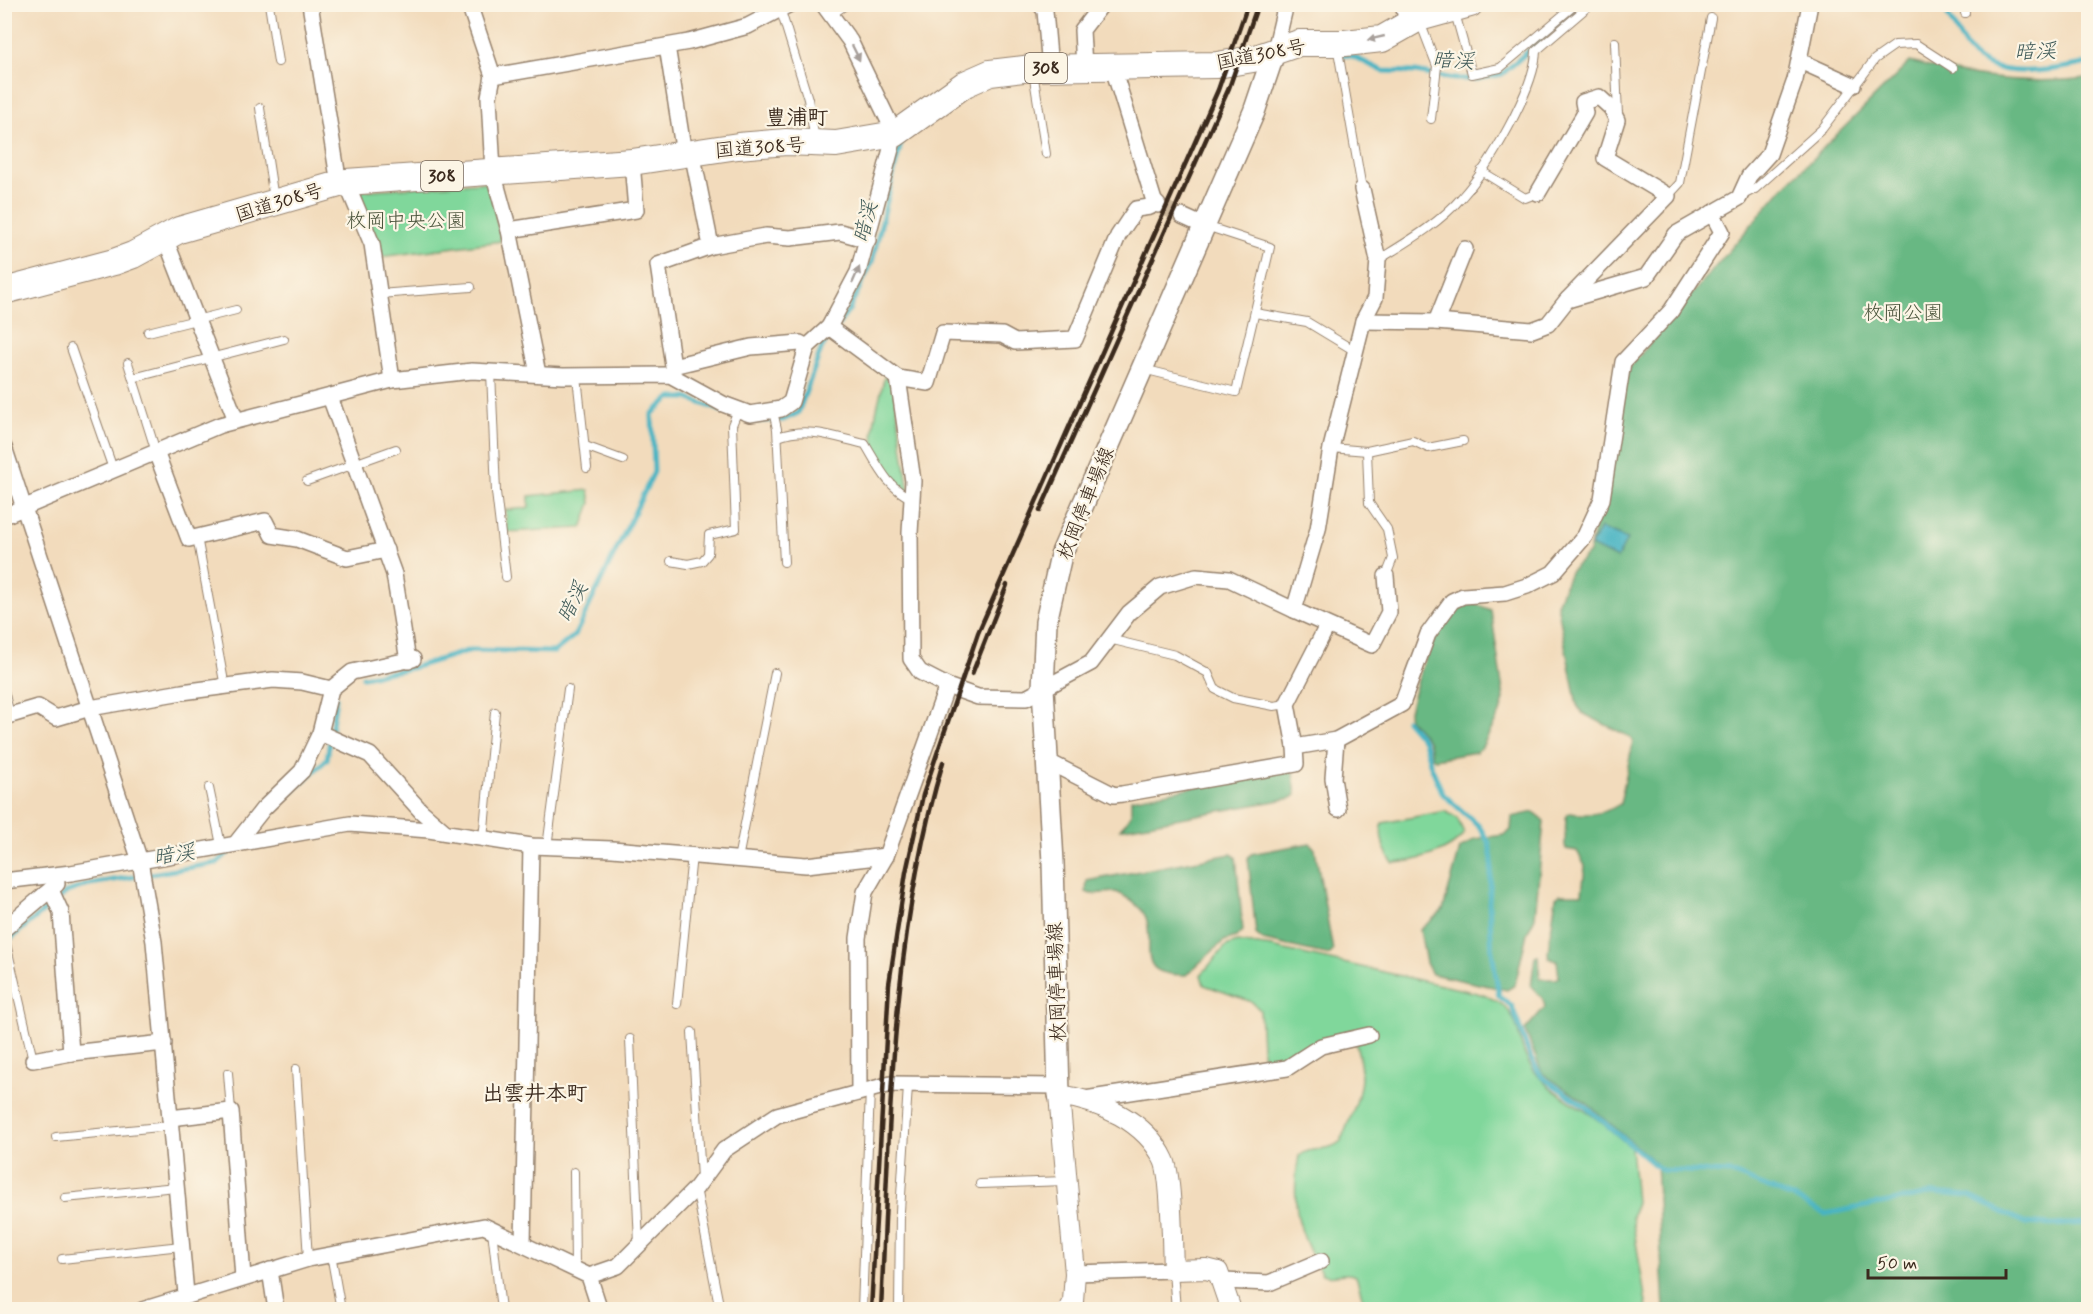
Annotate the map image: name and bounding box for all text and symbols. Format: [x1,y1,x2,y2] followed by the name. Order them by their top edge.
[1214,34,1309,77] street label: 国道308号
[1367,34,1385,44] one-way arrow
[2014,37,2058,67] water label: 暗渓
[851,44,860,61] one-way arrow
[1431,46,1476,76] water label: 暗渓
[1025,53,1067,83] road number: 308
[766,104,829,132] district label: 豊浦町
[714,132,807,165] street label: 国道308号
[421,161,463,191] road number: 308
[232,177,327,230] street label: 国道308号
[847,198,885,246] water label: 暗渓
[346,208,466,235] park label: 枚岡中央公園
[851,266,860,283] one-way arrow
[1863,300,1943,327] park label: 枚岡公園
[1051,443,1121,564] street label: 枚岡停車場線
[551,576,595,628] water label: 暗渓
[151,838,198,872] water label: 暗渓
[1042,922,1073,1042] street label: 枚岡停車場線
[483,1080,588,1108] district label: 出雲井本町
[1868,1242,2006,1280] scale bar
[1877,1252,1917,1276] text: 50 m

